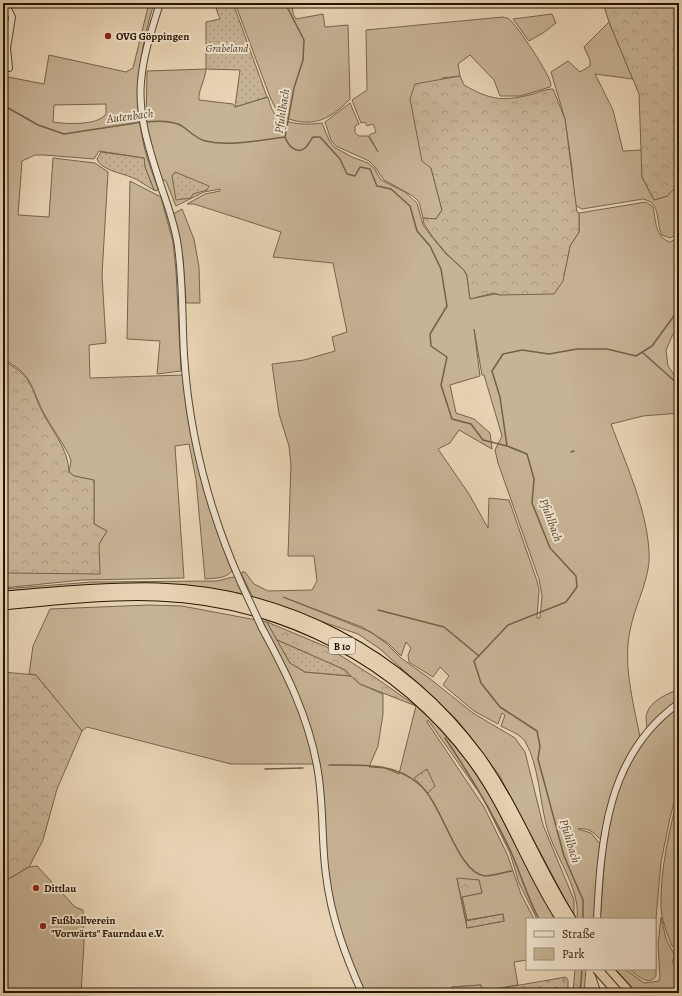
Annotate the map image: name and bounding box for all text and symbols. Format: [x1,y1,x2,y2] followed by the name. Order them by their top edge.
[116,29,189,44] place label: OVG Göppingen
[103,31,113,41] marker: OVG Göppingen
[206,41,248,56] park label: Grabeland
[271,87,293,135] water label: Pfuhlbach
[105,105,154,127] water label: Autenbach
[536,496,566,544] water label: Pfuhlbach
[329,638,355,654] road number: B 10
[556,817,584,865] water label: Pfuhlbach
[44,881,77,896] place label: Dittlau
[31,883,41,893] marker: Dittlau
[51,913,164,941] place label: Fußballverein "Vorwärts" Faurndau e.V.
[526,918,656,970] legend
[38,921,48,931] marker: Fußballverein "Vorwärts" Faurndau e.V.
[562,926,595,942] text: Straße
[562,946,585,962] text: Park

